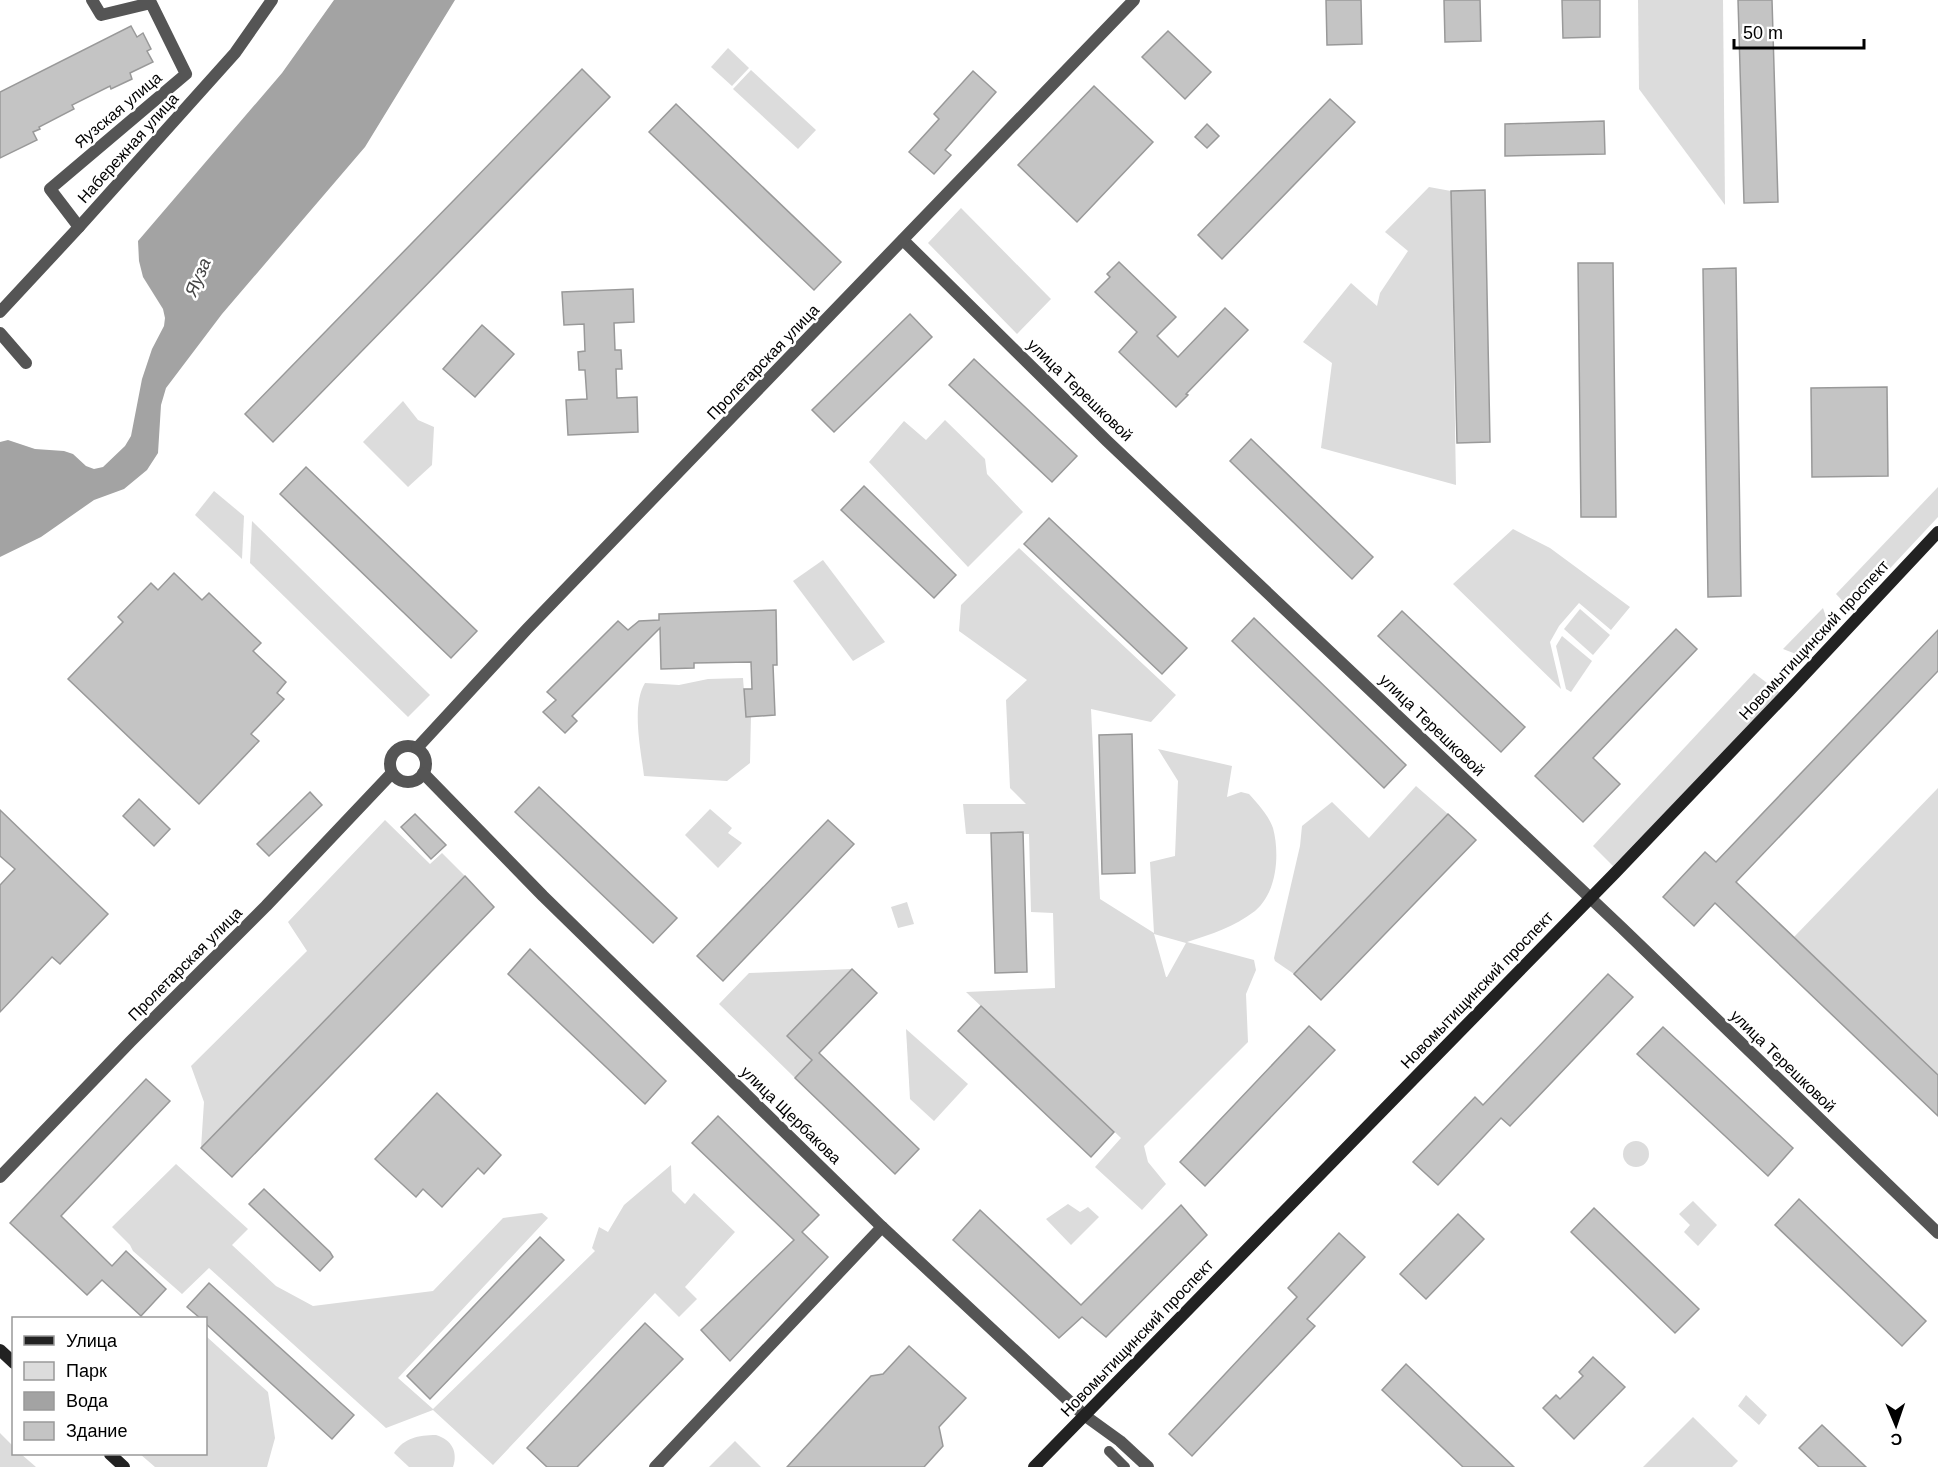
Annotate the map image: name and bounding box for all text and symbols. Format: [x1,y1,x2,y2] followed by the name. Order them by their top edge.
[1734,12,1864,50] scale bar
[1743,23,1783,43] text: 50 m
[71,69,165,151] street label: Яузская улица
[74,90,182,206] street label: Набережная улица
[181,255,215,300] water label: Яуза
[704,301,822,423] street label: Пролетарская улица
[1024,336,1136,444] street label: улица Терешковой
[1736,556,1893,723] street label: Новомытищинский проспект
[1376,671,1488,779] street label: улица Терешковой
[125,904,245,1024] street label: Пролетарская улица
[1398,908,1557,1072] street label: Новомытищинский проспект
[1727,1007,1839,1115] street label: улица Терешковой
[738,1063,845,1167] street label: улица Щербакова
[1058,1256,1217,1420] street label: Новомытищинский проспект
[12,1317,207,1455] legend
[66,1331,118,1351] text: Улица
[66,1361,107,1381] text: Парк
[66,1391,109,1411] text: Вода
[1866,1395,1926,1455] north arrow
[66,1421,127,1441] text: Здание
[1890,1431,1903,1448] text: С

